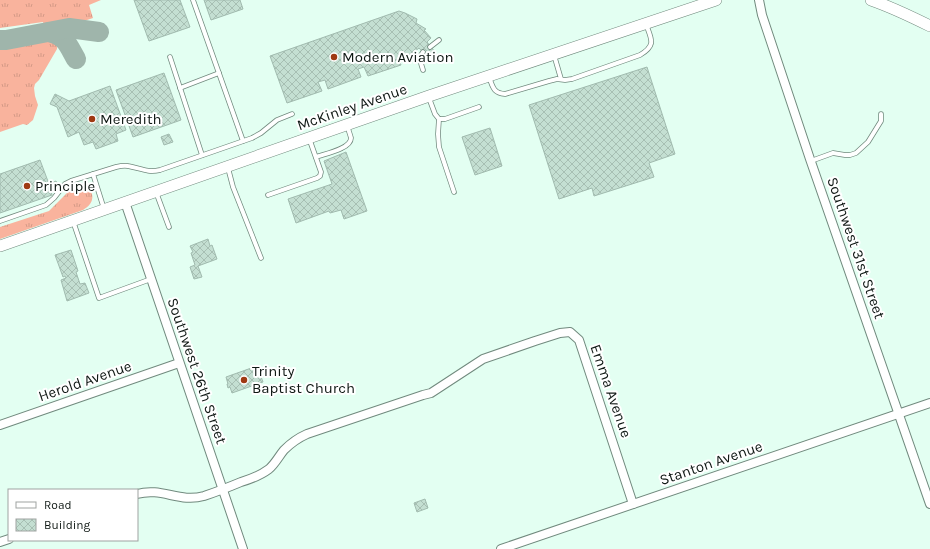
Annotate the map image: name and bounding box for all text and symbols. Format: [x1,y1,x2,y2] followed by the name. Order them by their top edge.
[342,48,453,66] place label: Modern Aviation
[329,52,339,62] marker: Modern Aviation
[295,80,409,134] street label: McKinley Avenue
[100,110,162,128] place label: Meredith
[87,114,97,124] marker: Meredith
[823,175,889,322] street label: Southwest 31st Street
[35,177,95,195] place label: Principle
[22,181,32,191] marker: Principle
[164,296,231,447] street label: Southwest 26th Street
[587,342,635,440] street label: Emma Avenue
[36,357,134,405] street label: Herold Avenue
[252,362,355,397] place label: Trinity Baptist Church
[239,375,249,385] marker: Trinity Baptist Church
[657,437,765,489] street label: Stanton Avenue
[8,489,138,541] legend
[44,498,72,512] text: Road
[44,518,91,532] text: Building

